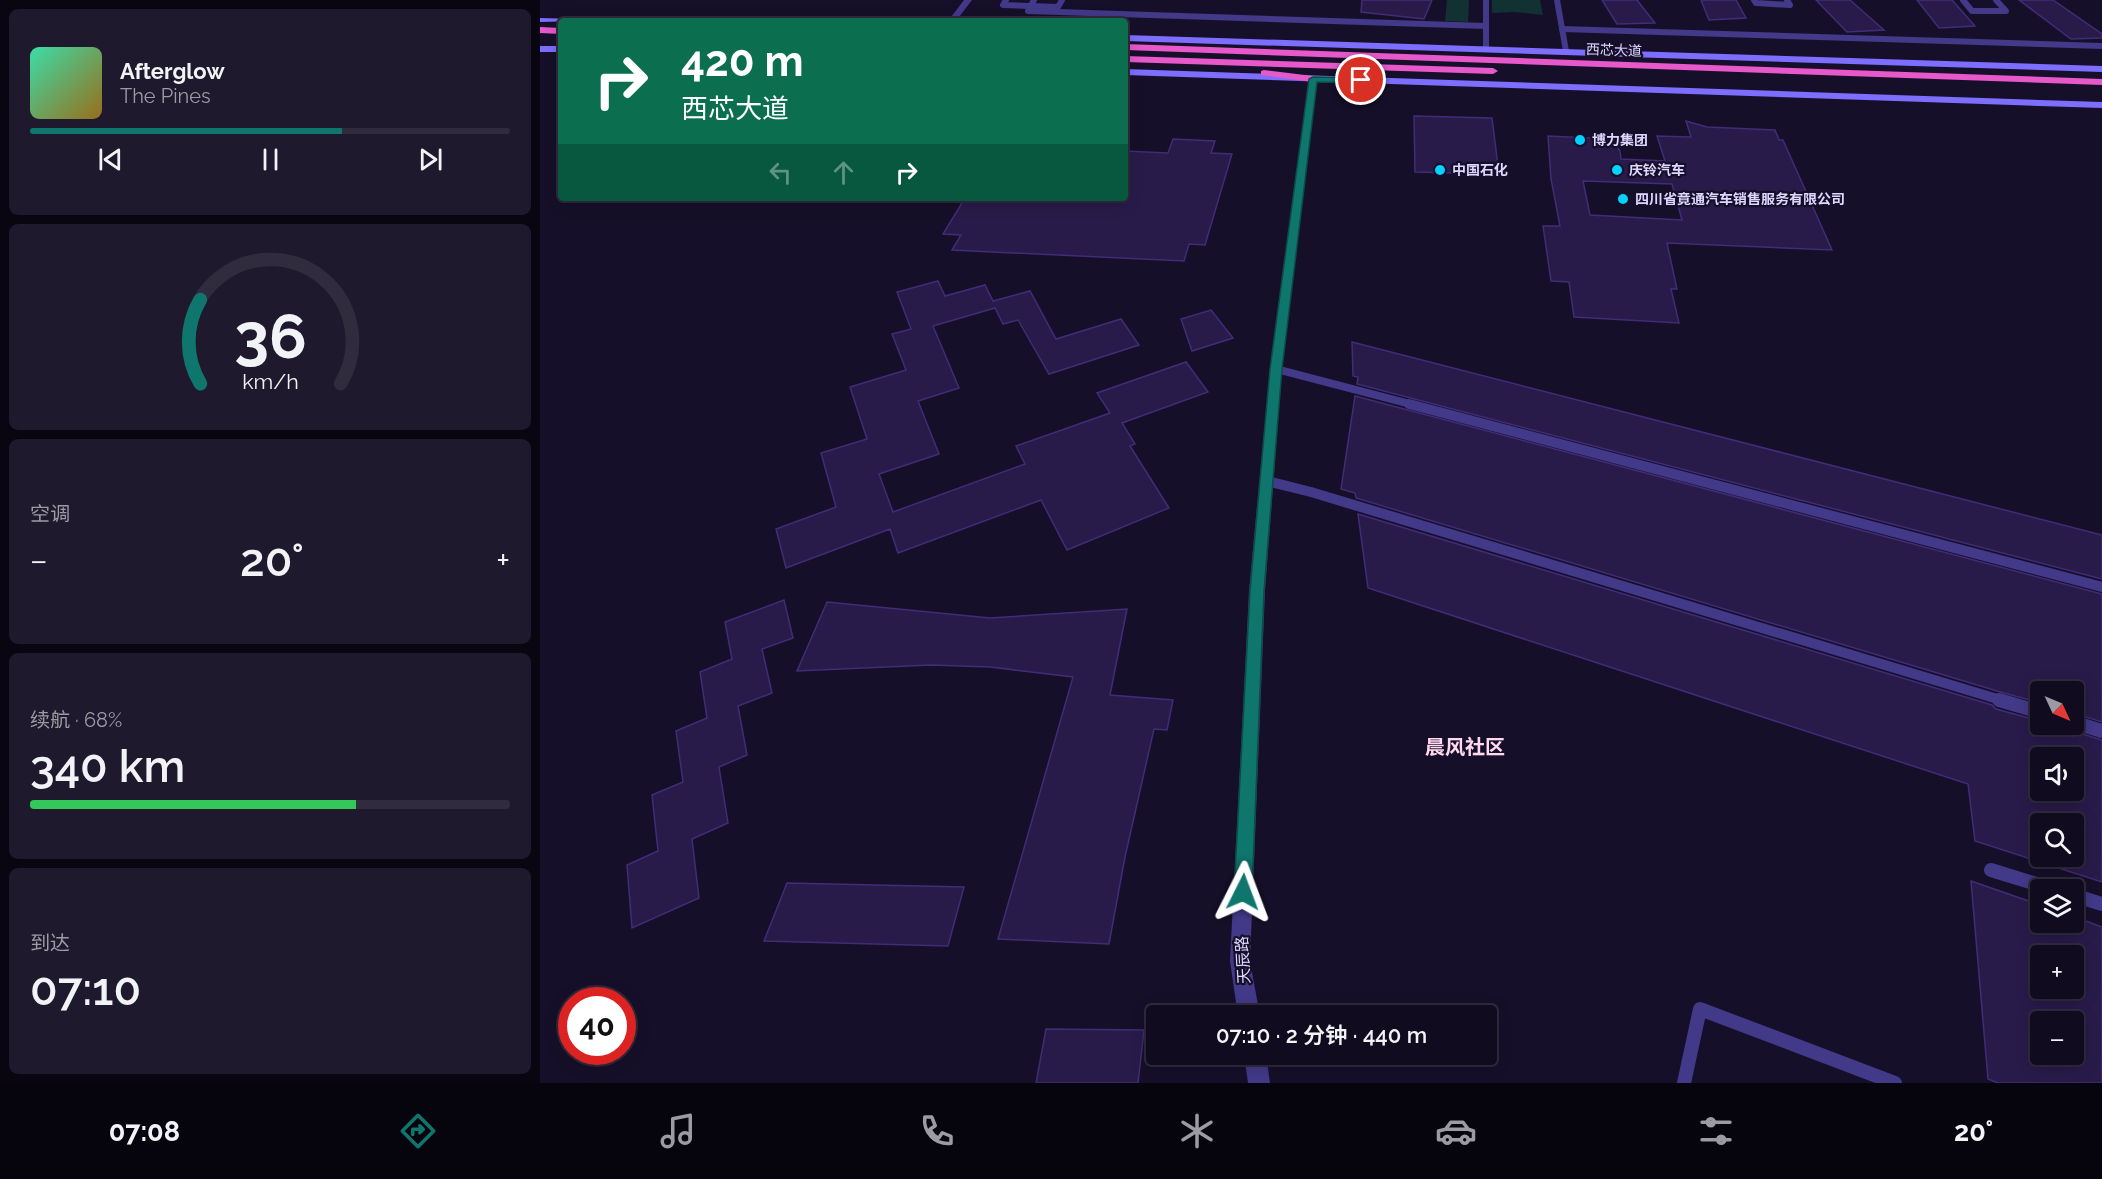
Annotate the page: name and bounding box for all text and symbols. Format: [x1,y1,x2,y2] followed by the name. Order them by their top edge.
[681,37,804,86] text: 420 m
[1586,41,1642,59] street label: 西芯大道
[582,42,660,120] icon: right
[1335,54,1386,105] pin
[120,58,225,84] text: Afterglow
[1344,63,1377,96] icon: arrive
[120,84,211,108] text: The Pines
[681,93,789,124] text: 西芯大道
[1592,132,1648,148] place label: 博力集团
[1573,133,1587,147] marker: 博力集团
[94,143,127,176] icon: previous
[254,143,287,176] icon: pause
[414,143,447,176] icon: next
[764,156,797,189] icon: left
[827,156,860,189] icon: ahead
[890,156,923,189] icon: right
[1452,162,1508,178] place label: 中国石化
[1629,162,1685,178] place label: 庆铃汽车
[1433,163,1447,177] marker: 中国石化
[1610,163,1624,177] marker: 庆铃汽车
[1635,191,1845,207] place label: 四川省竟通汽车销售服务有限公司
[1616,192,1630,206] marker: 四川省竟通汽车销售服务有限公司
[234,299,306,373] text: 36
[242,369,298,394] text: km/h
[30,502,70,526] text: 空调
[240,534,304,587] text: 20°
[30,541,48,580] text: −
[496,541,510,580] text: +
[2030,681,2084,735] north arrow
[2030,681,2084,1065] map controls
[30,708,122,732] text: 续航 · 68%
[1425,735,1505,759] district label: 晨风社区
[30,740,185,793] text: 340 km
[2030,747,2084,801] button: sound
[2030,813,2084,867] button: search
[1211,860,1275,924] position arrow
[2030,879,2084,933] button: layers
[30,931,70,955] text: 到达
[1232,936,1254,984] street label: 天辰路
[2030,945,2084,999] button: +
[30,963,141,1016] text: 07:10
[558,987,636,1065] speed limit sign: 40
[2030,1011,2084,1065] button: −
[1216,1022,1427,1048] text: 07:10 · 2 分钟 · 440 m
[397,1110,439,1152] icon: directions
[657,1110,699,1152] icon: music
[916,1110,958,1152] icon: phone
[1176,1110,1218,1152] icon: climate
[1435,1110,1477,1152] icon: car
[1695,1110,1737,1152] icon: filters
[109,1116,180,1147] text: 07:08
[1954,1116,1993,1147] text: 20°

